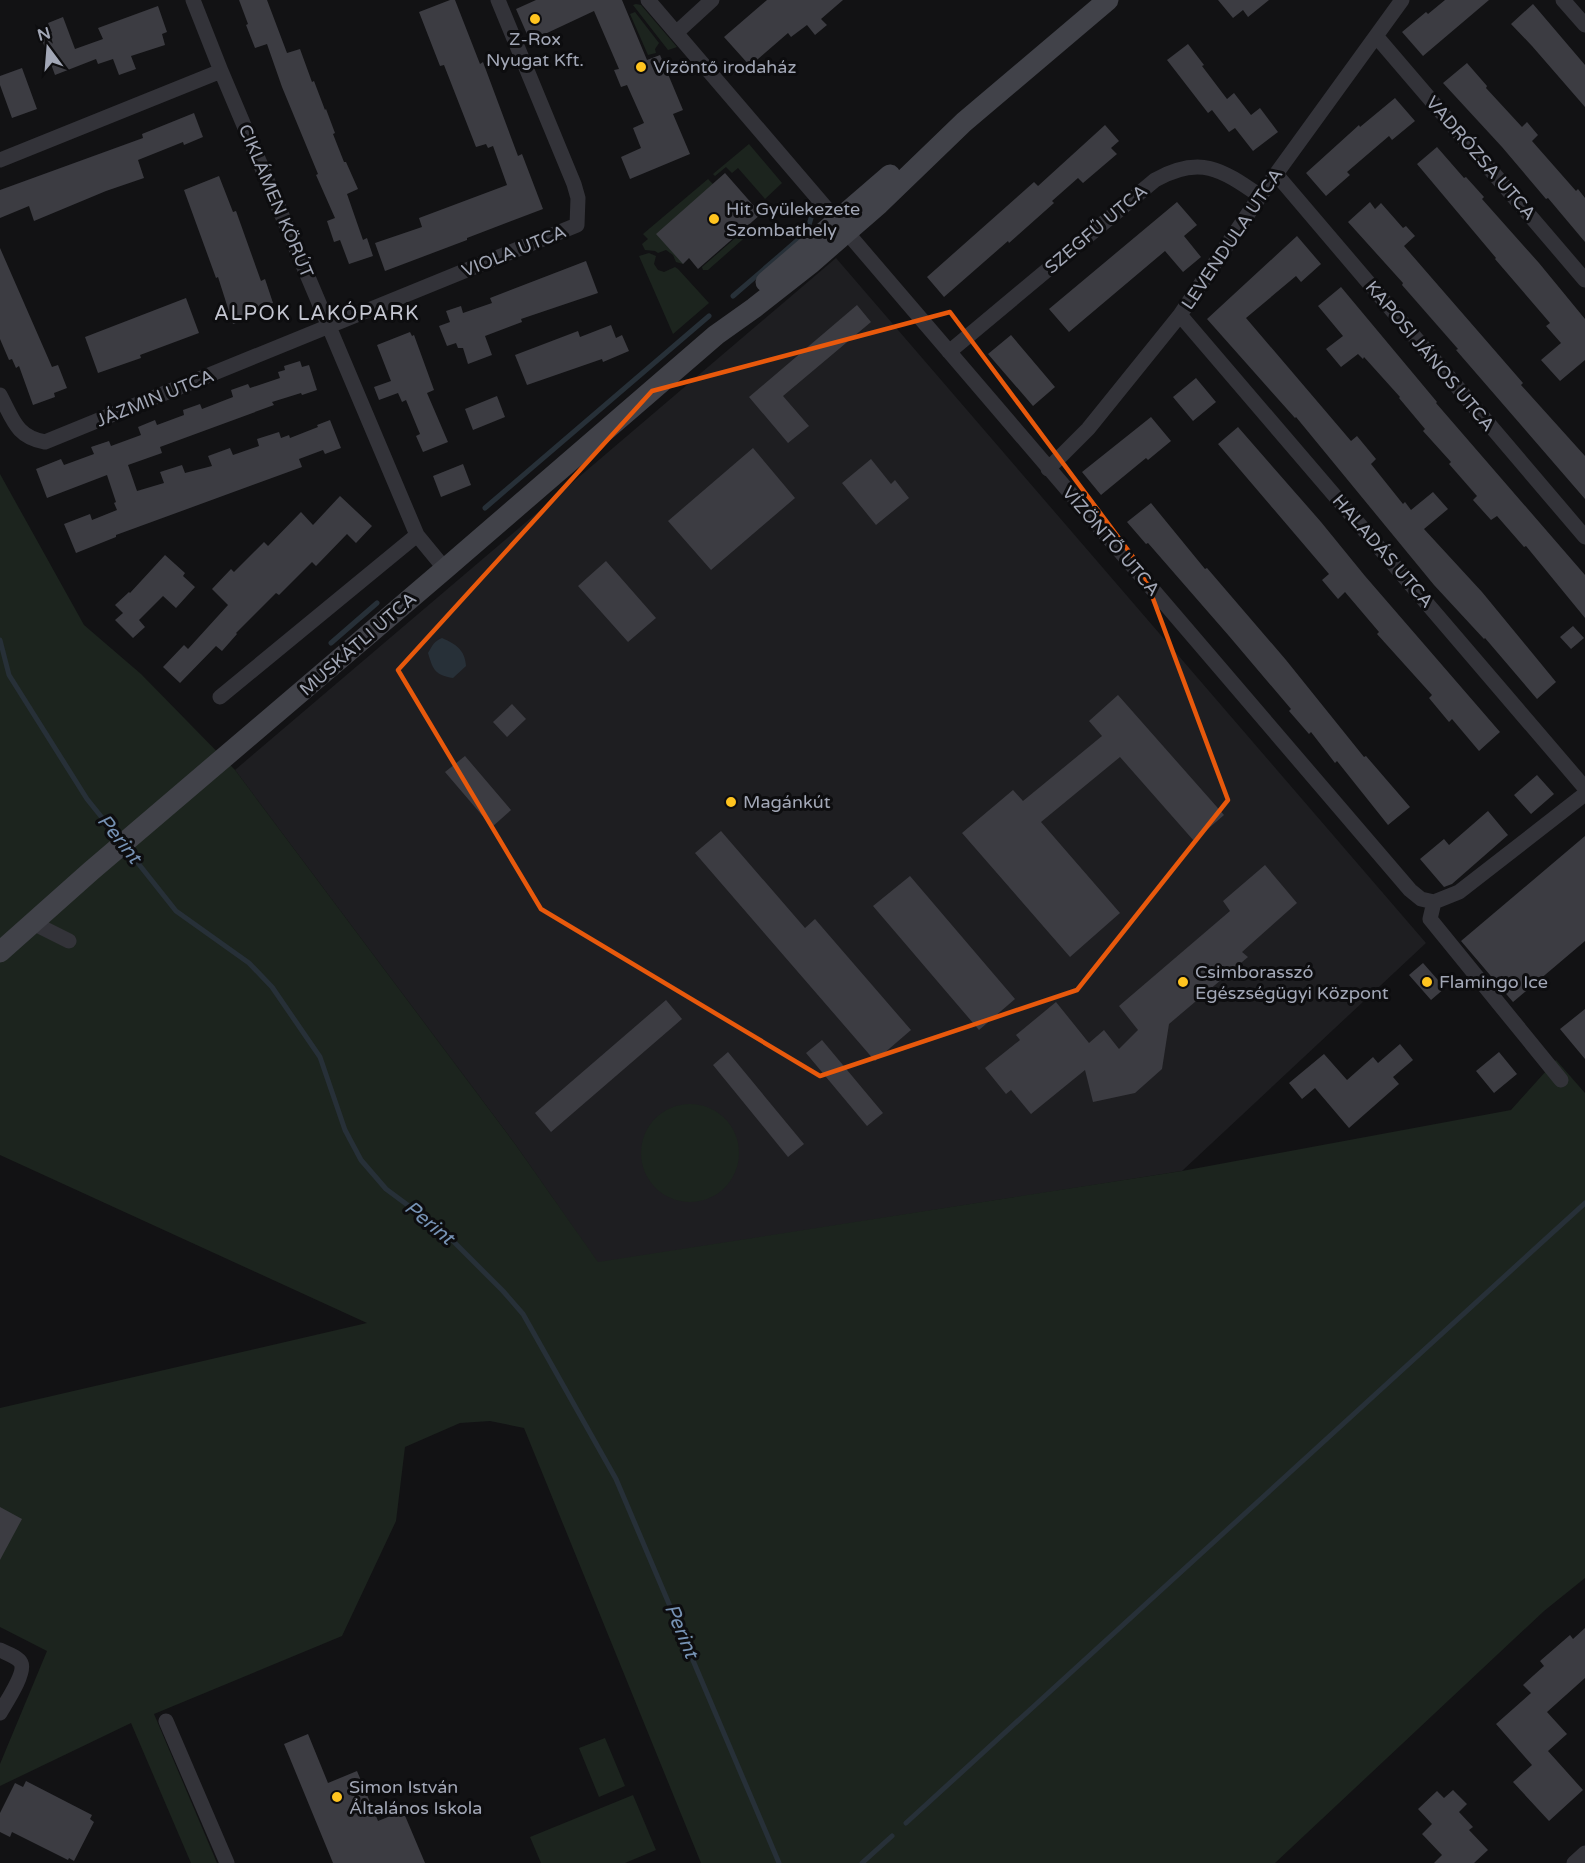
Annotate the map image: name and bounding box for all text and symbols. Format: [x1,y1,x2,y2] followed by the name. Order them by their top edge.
[528,12,542,26] marker: Z-Rox Nyugat Kft.
[18,18,78,78] north arrow
[35,23,53,46] text: N
[486,28,584,71] place label: Z-Rox Nyugat Kft.
[653,56,796,78] place label: Vízöntő irodaház
[634,60,648,74] marker: Vízöntő irodaház
[1421,92,1541,224] street label: VADRÓZSA UTCA
[234,121,318,281] street label: CIKLÁMEN KÖRÚT
[1177,164,1287,314] street label: LEVENDULA UTCA
[1040,180,1152,278] street label: SZEGFŰ UTCA
[726,198,860,241] place label: Hit Gyülekezete Szombathely
[707,212,721,226] marker: Hit Gyülekezete Szombathely
[459,220,569,282] street label: VIOLA UTCA
[1361,276,1499,436] street label: KAPOSI JÁNOS UTCA
[214,301,420,326] district label: ALPOK LAKÓPARK
[93,364,217,432] street label: JÁZMIN UTCA
[1057,482,1165,600] street label: VÍZÖNTŐ UTCA
[1328,490,1438,612] street label: HALADÁS UTCA
[295,587,421,701] street label: MUSKÁTLI UTCA
[743,791,831,813] place label: Magánkút
[724,795,738,809] marker: Magánkút
[92,809,148,870] water label: Perint
[1195,961,1389,1004] place label: Csimborasszó Egészségügyi Központ
[1439,971,1548,993] place label: Flamingo Ice
[1176,975,1190,989] marker: Csimborasszó Egészségügyi Központ
[1420,975,1434,989] marker: Flamingo Ice
[399,1196,460,1252] water label: Perint
[659,1600,704,1664] water label: Perint
[349,1776,482,1819] place label: Simon István Általános Iskola
[330,1790,344,1804] marker: Simon István Általános Iskola

